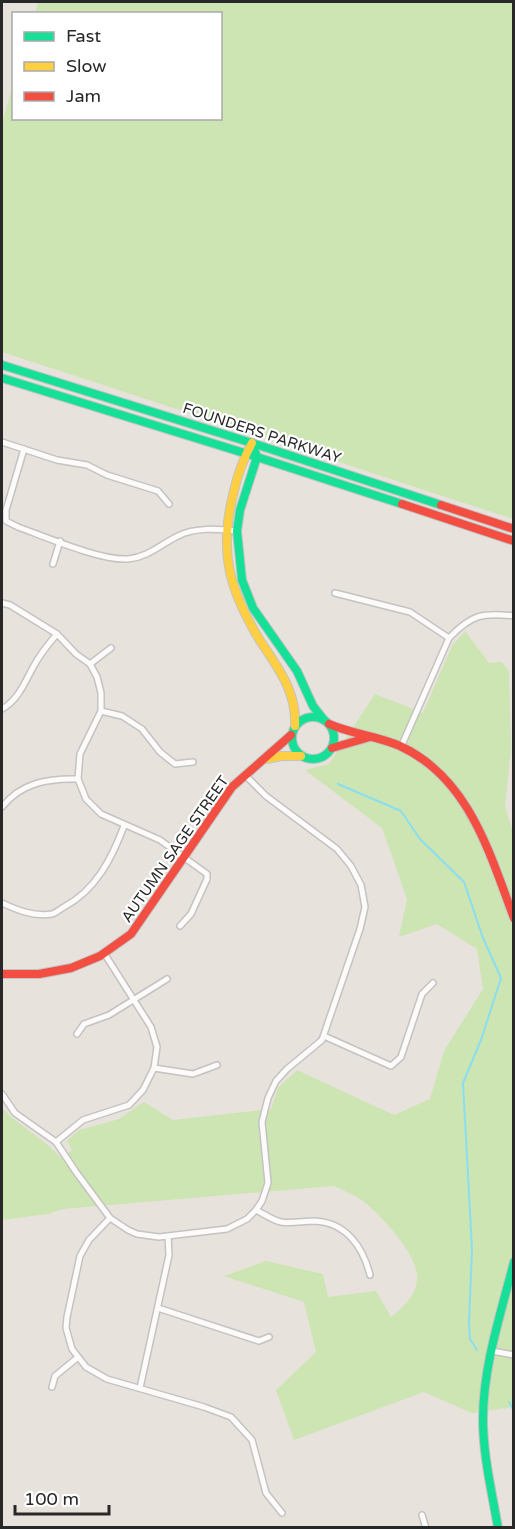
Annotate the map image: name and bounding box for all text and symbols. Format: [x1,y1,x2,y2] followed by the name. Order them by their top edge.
[12,12,222,120] legend
[66,25,101,47] text: Fast
[66,55,107,77] text: Slow
[66,85,101,107] text: Jam
[181,399,344,467] street label: FOUNDERS PARKWAY
[117,772,233,926] street label: AUTUMN SAGE STREET
[15,1478,110,1516] scale bar
[24,1488,79,1510] text: 100 m

